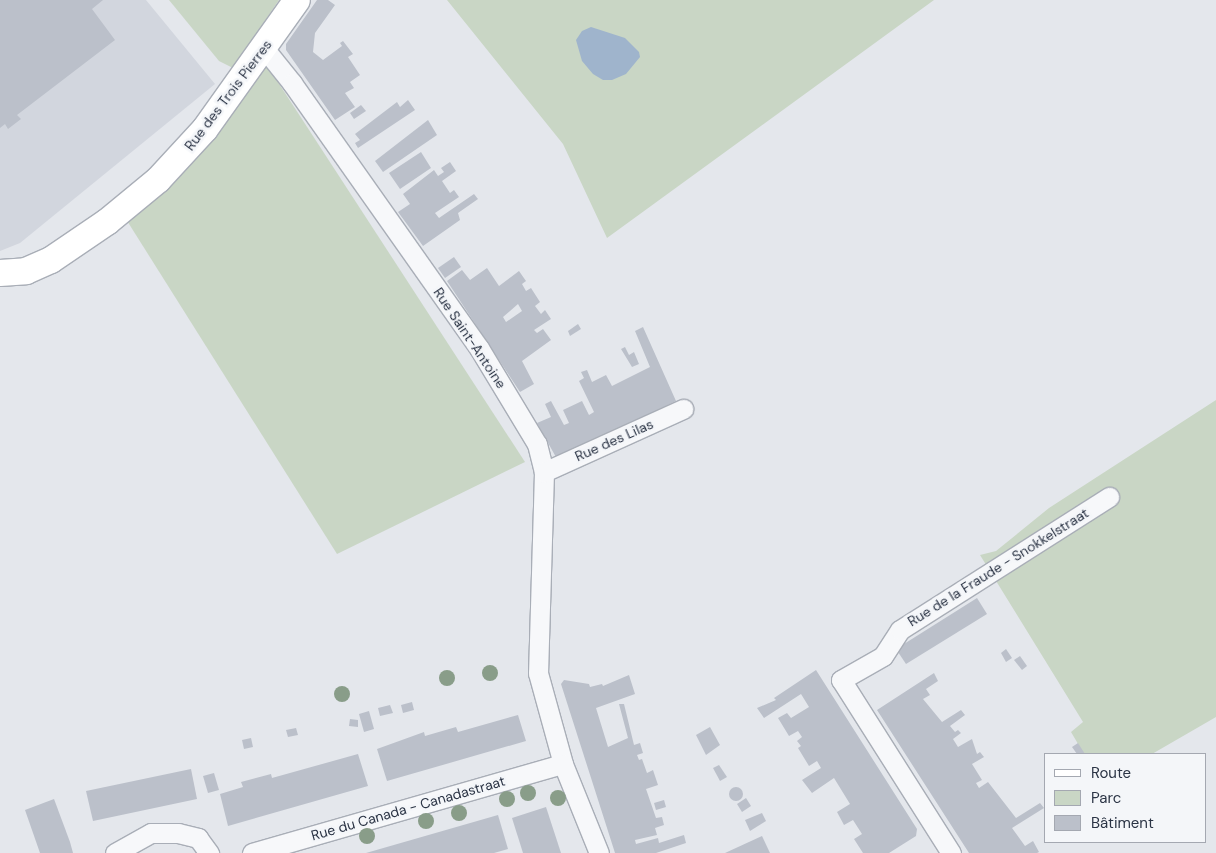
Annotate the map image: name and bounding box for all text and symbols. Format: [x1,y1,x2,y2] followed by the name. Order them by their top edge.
[181,36,275,154] street label: Rue des Trois Pierres
[430,284,510,392] street label: Rue Saint-Antoine
[572,415,656,465] street label: Rue des Lilas
[904,504,1092,630] street label: Rue de la Fraude - Snokkelstraat
[1044,753,1206,843] legend
[1091,763,1131,783] text: Route
[309,772,507,844] street label: Rue du Canada - Canadastraat
[1091,788,1121,808] text: Parc
[1091,813,1154,833] text: Bâtiment

